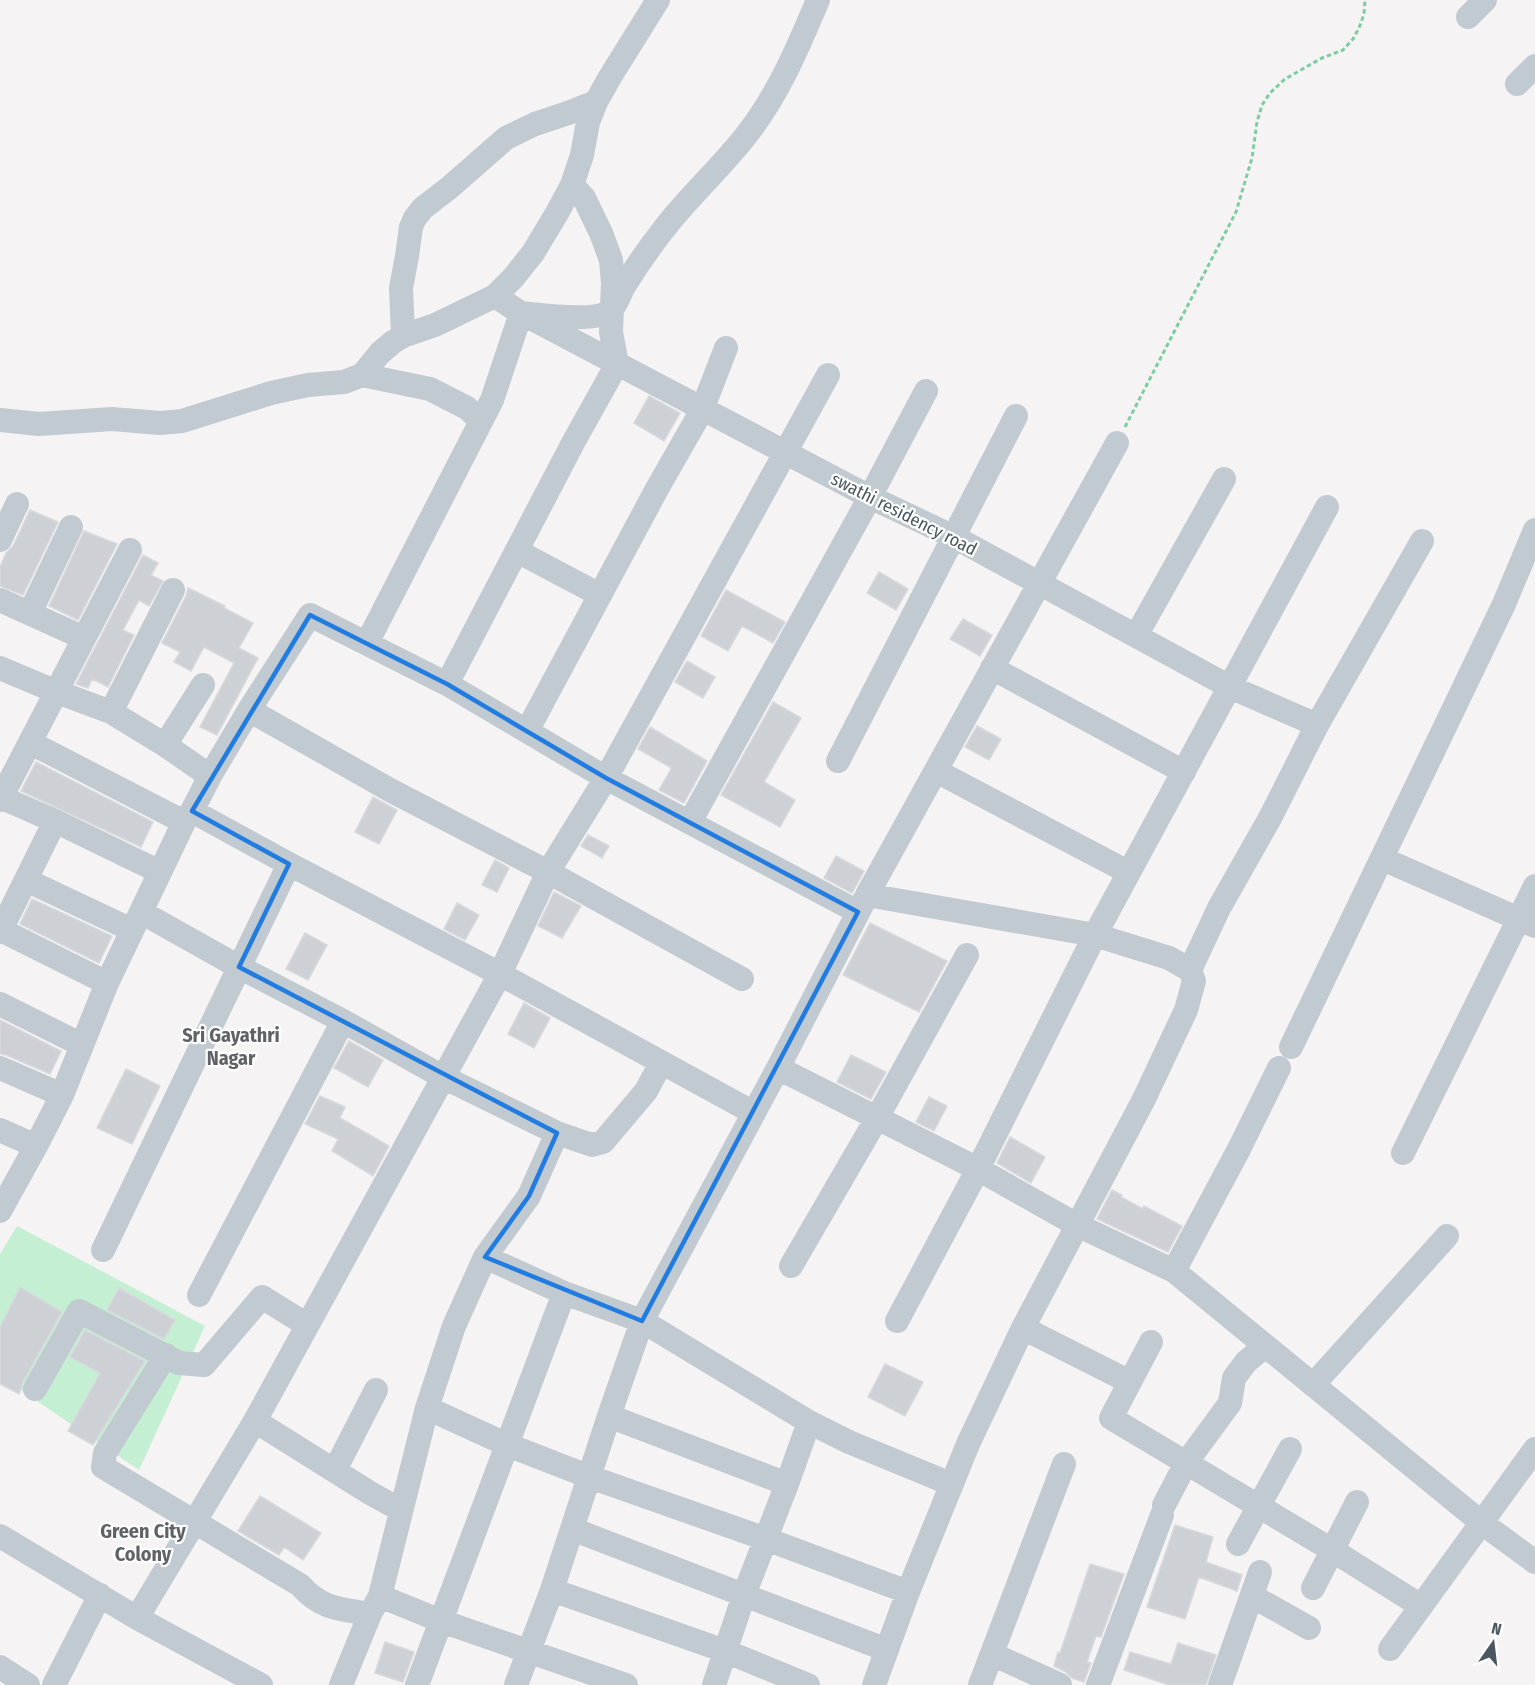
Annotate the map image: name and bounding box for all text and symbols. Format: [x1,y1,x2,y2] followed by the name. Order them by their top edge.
[827,468,981,560] street label: swathi residency road
[182,1023,280,1070] district label: Sri Gayathri Nagar
[100,1519,186,1566] district label: Green City Colony
[1463,1613,1523,1673] north arrow
[1490,1619,1503,1639] text: N

